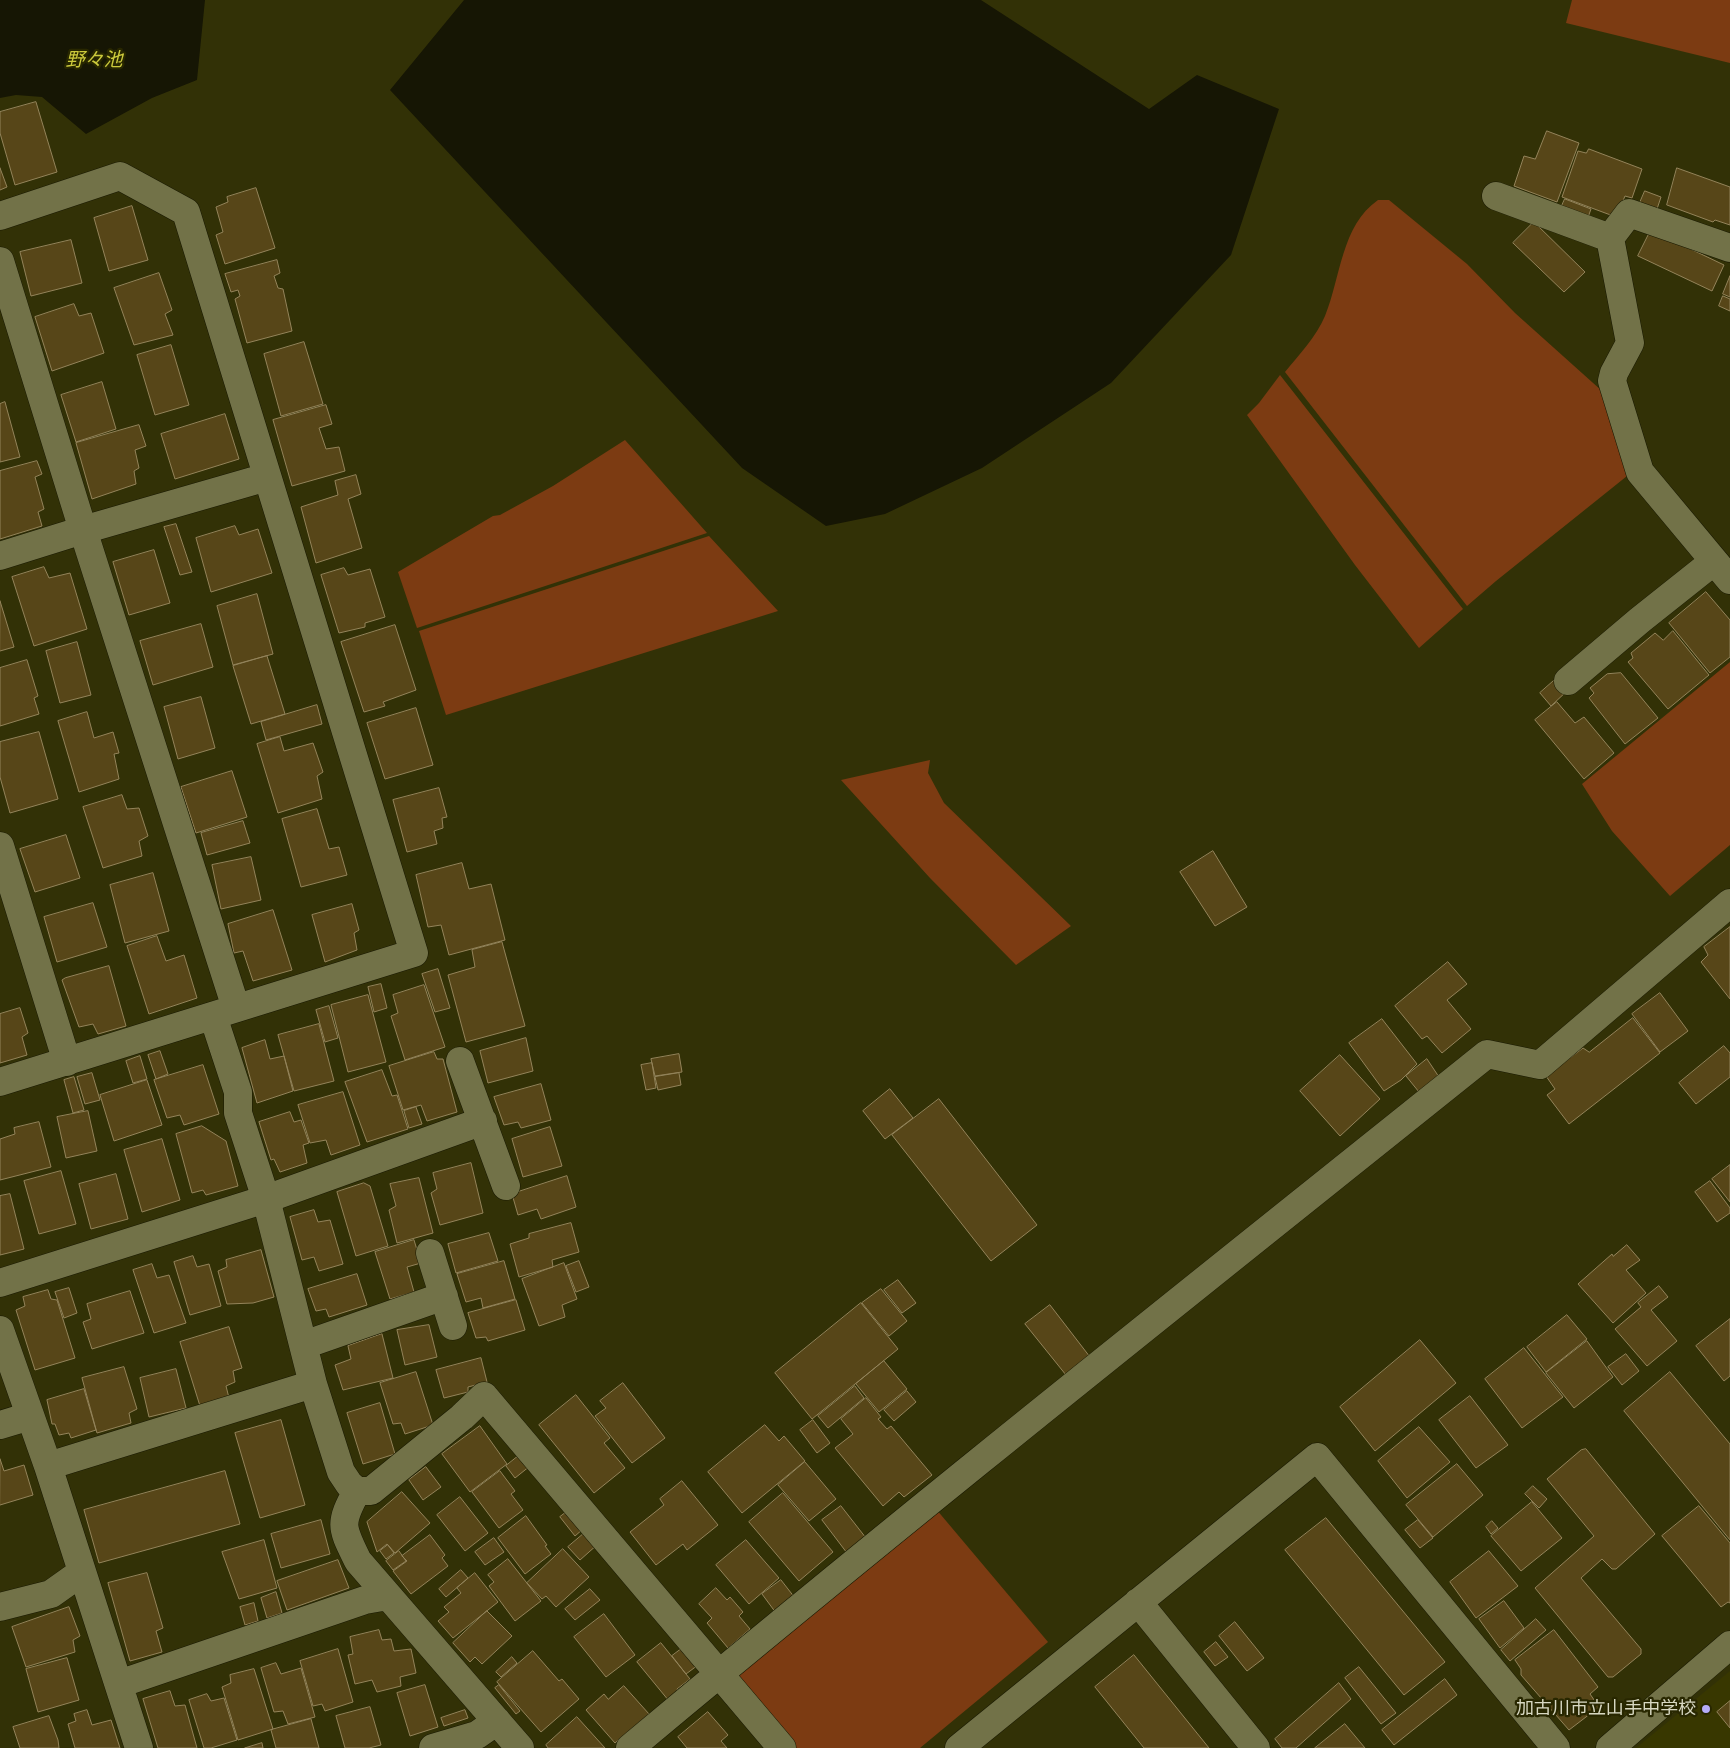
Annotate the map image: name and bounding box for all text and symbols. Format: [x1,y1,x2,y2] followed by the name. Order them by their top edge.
[66,50,122,72] water label: 野々池
[1516,1698,1696,1720] place label: 加古川市立山手中学校
[1700,1703,1712,1715] marker: 加古川市立山手中学校

